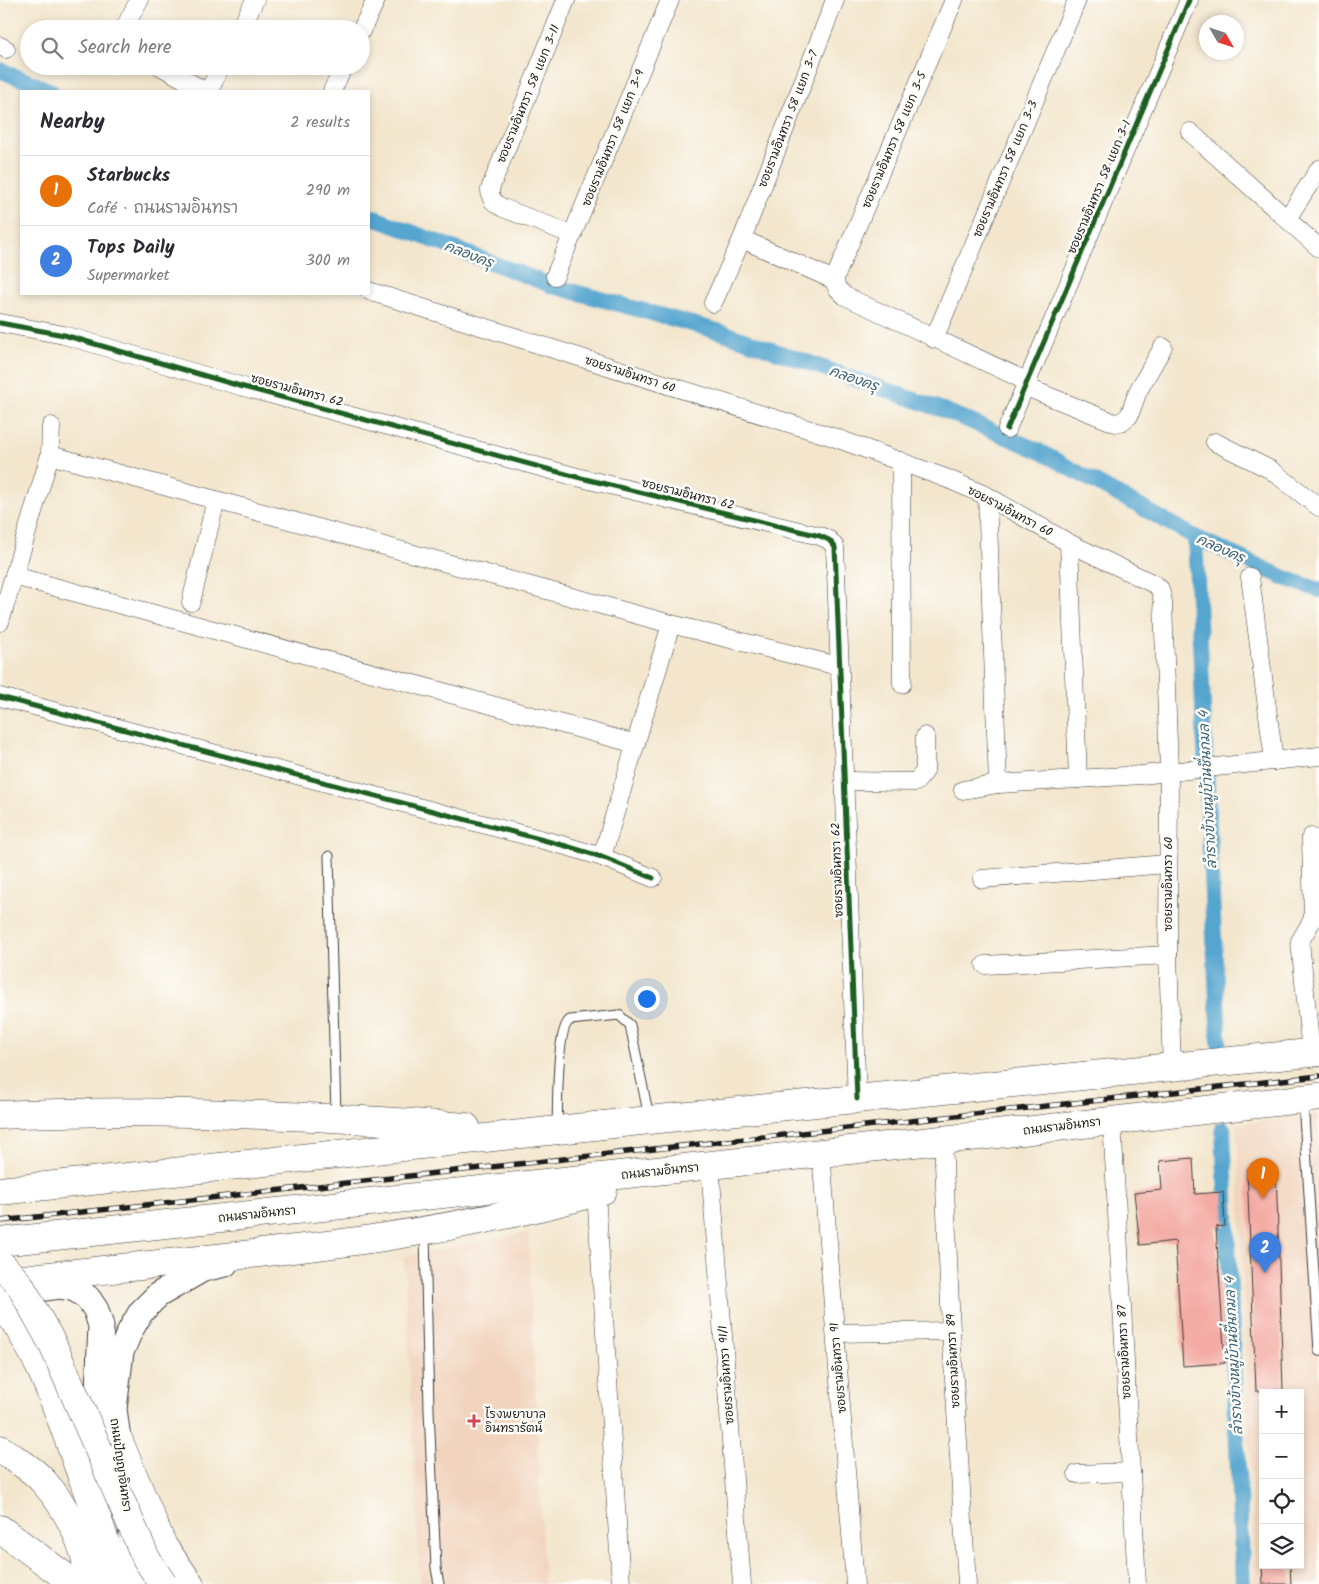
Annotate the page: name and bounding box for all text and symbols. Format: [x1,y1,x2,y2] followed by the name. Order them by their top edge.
[1199,15,1244,60] north arrow
[20,20,370,75] search box
[492,22,565,166] street label: ซอยรามอินทรา 58 แยก 3-11
[78,33,172,63] text: Search here
[38,34,66,62] icon: search
[753,47,824,191] street label: ซอยรามอินทรา 58 แยก 3-7
[577,67,650,210] street label: ซอยรามอินทรา 58 แยก 3-9
[857,67,933,212] street label: ซอยรามอินทรา 58 แยก 3-5
[968,98,1043,241] street label: ซอยรามอินทรา 58 แยก 3-3
[40,106,105,139] text: Nearby
[290,110,350,135] text: 2 results
[1063,117,1136,257] street label: ซอยรามอินทรา 58 แยก 3-1
[87,161,170,191] text: Starbucks
[54,178,58,203] text: 1
[306,178,350,203] text: 290 m
[87,196,238,221] text: Café · ถนนรามอินทรา
[87,233,175,263] text: Tops Daily
[441,236,498,275] water label: คลองครุ
[51,248,61,273] text: 2
[306,248,350,273] text: 300 m
[87,263,170,288] text: Supermarket
[582,351,678,398] street label: ซอยรามอินทรา 60
[826,360,883,398] water label: คลองครุ
[248,369,345,412] street label: ซอยรามอินทรา 62
[639,474,736,515] street label: ซอยรามอินทรา 62
[964,481,1056,542] street label: ซอยรามอินทรา 60
[1193,529,1250,570] water label: คลองครุ
[1190,709,1223,870] water label: ลำรางข้างหมู่บ้านชื่นกมล 4
[826,822,849,918] street label: ซอยรามอินทรา 62
[1159,837,1178,931] street label: ซอยรามอินทรา 60
[634,986,660,1012] your location
[1022,1112,1102,1141] street label: ถนนรามอินทรา
[620,1158,700,1185] street label: ถนนรามอินทรา
[1247,1158,1279,1199] pin: 1
[217,1201,297,1228] street label: ถนนรามอินทรา
[1249,1232,1281,1273] pin: 2
[1216,1275,1249,1436] water label: ลำรางข้างหมู่บ้านชื่นกมล 4
[1113,1304,1136,1400] street label: ซอยรามอินทรา 87
[942,1313,965,1409] street label: ซอยรามอินทรา 89
[825,1321,852,1414] street label: ซอยรามอินทรา 91
[714,1325,739,1425] street label: ซอยรามอินทรา 91/1
[1259,1389,1304,1569] map controls
[1259,1389,1304,1434] button: +
[485,1405,546,1438] place label: โรงพยาบาล อินทรารัตน์
[467,1414,481,1428] marker: โรงพยาบาล อินทรารัตน์
[105,1417,136,1513] street label: ถนนปัญญาอินทรา
[1259,1434,1304,1479] button: −
[1259,1479,1304,1524] button: locate
[1259,1524,1304,1569] button: layers

